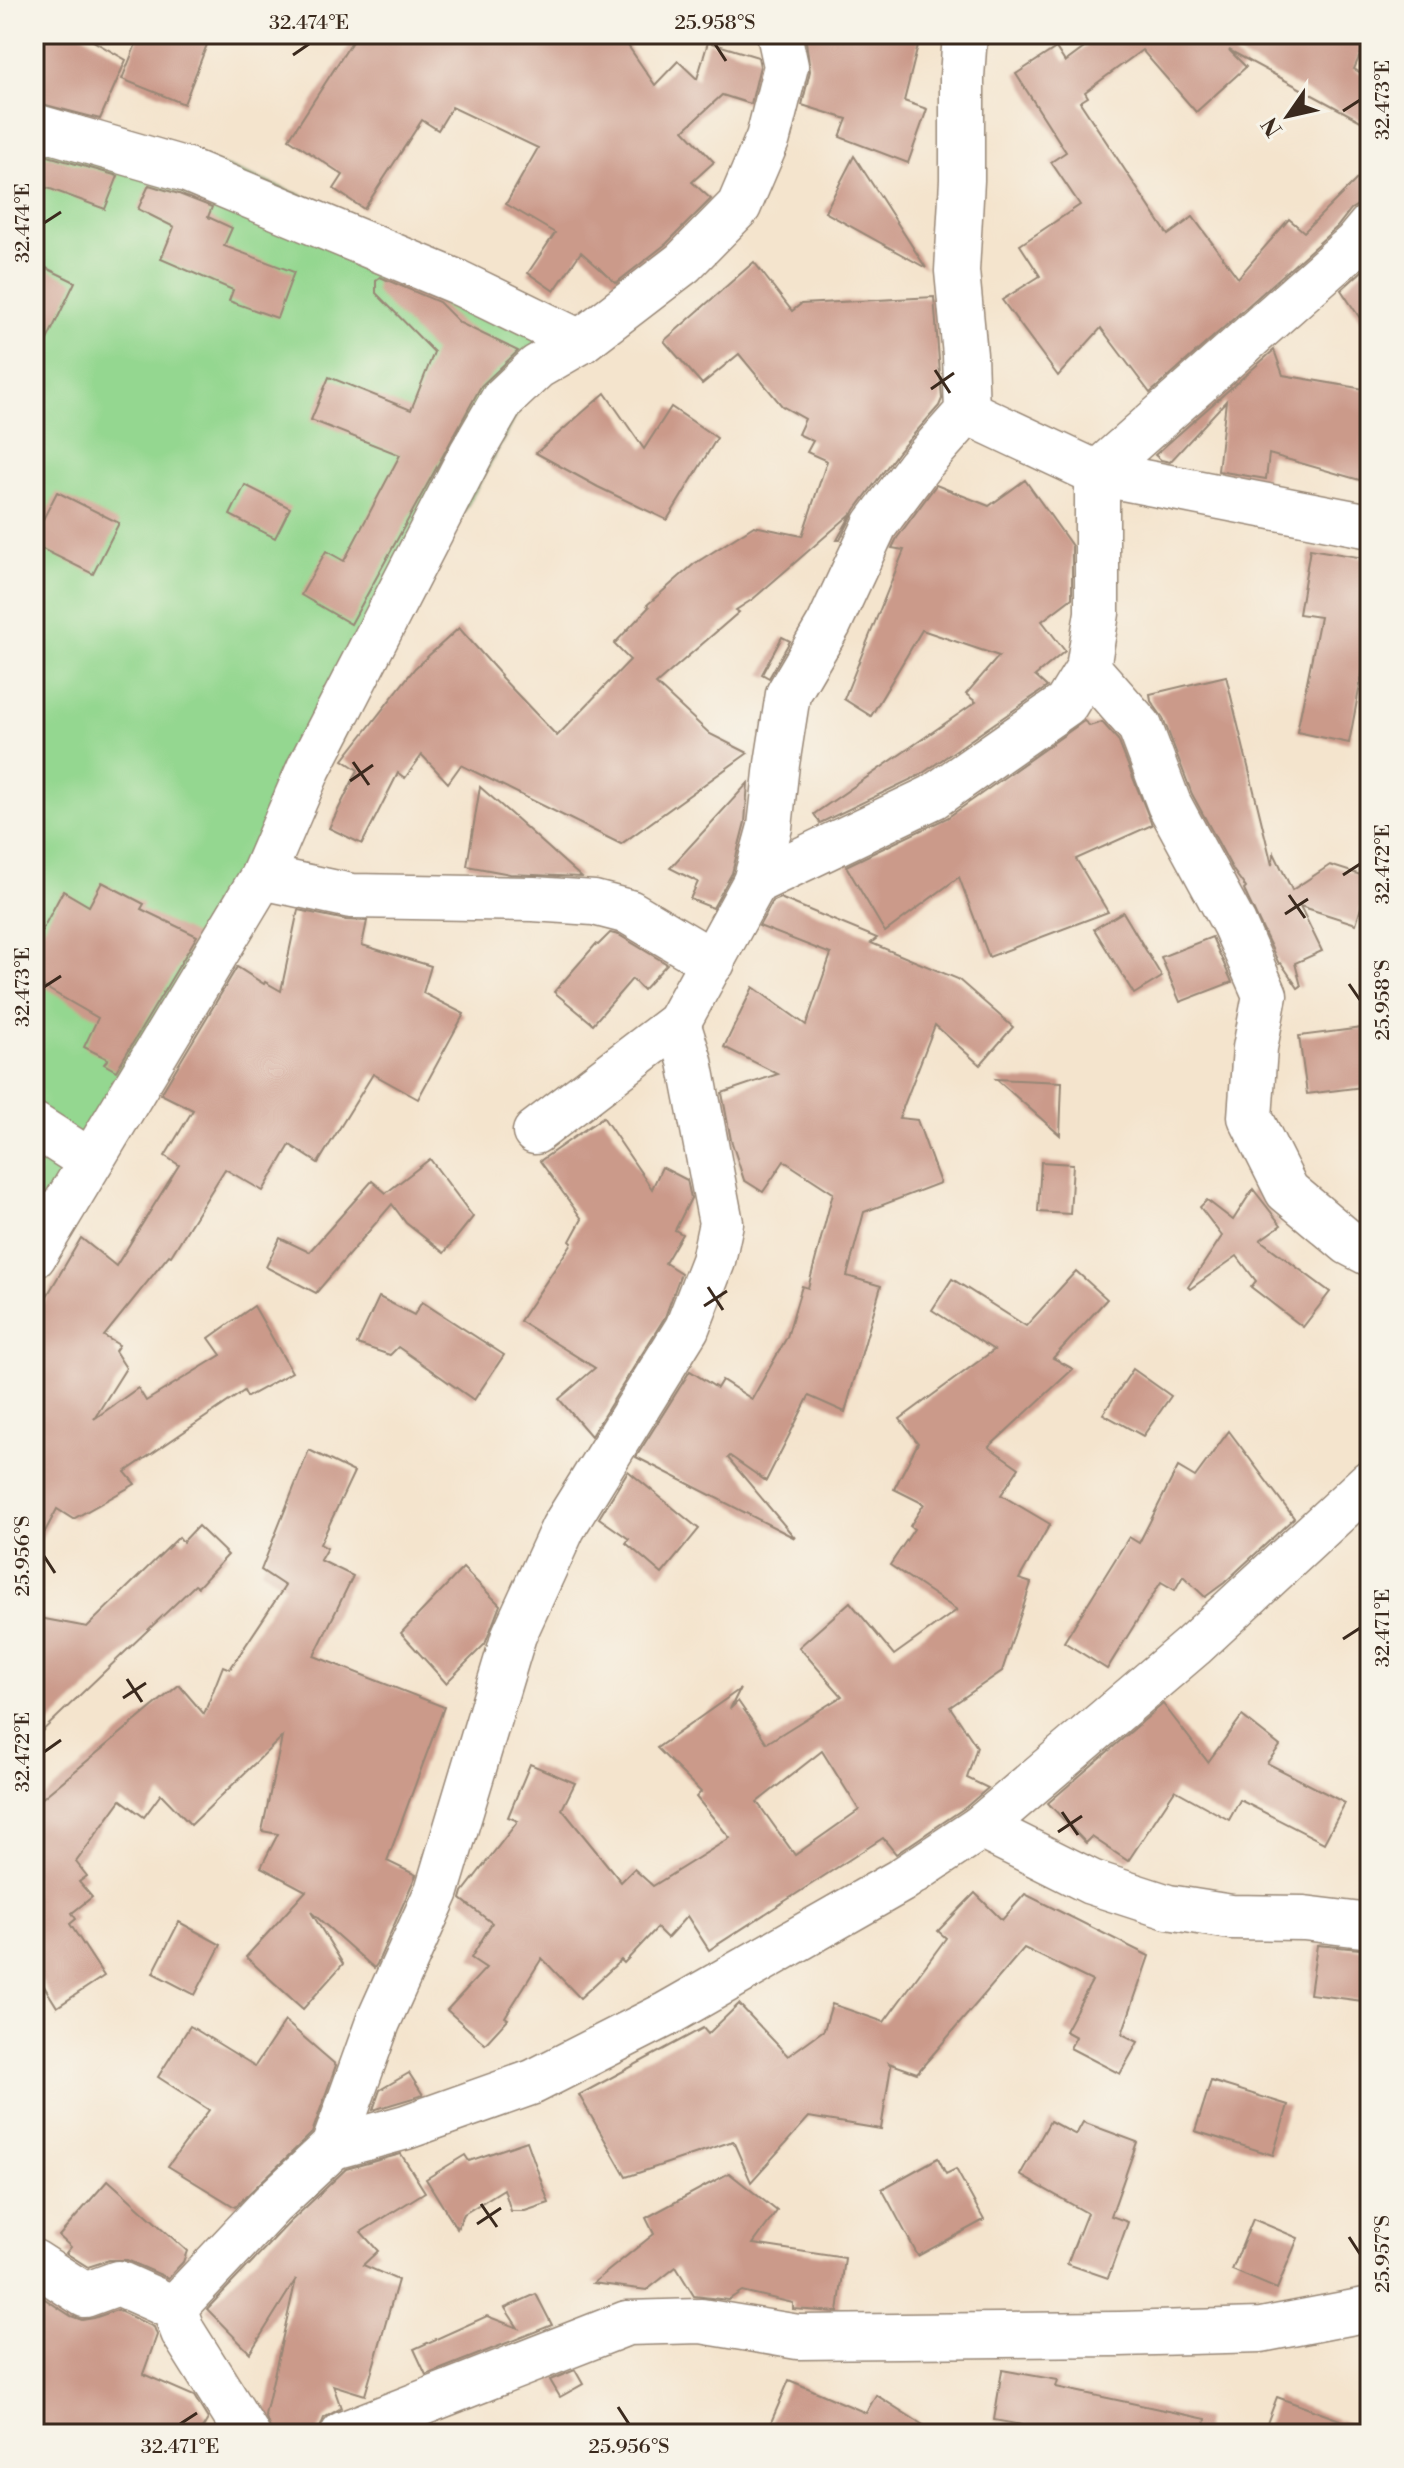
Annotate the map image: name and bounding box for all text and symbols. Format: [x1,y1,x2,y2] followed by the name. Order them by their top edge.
[269,11,349,36] text: 32.474°E
[674,11,756,36] text: 25.958°S
[1371,60,1396,140] text: 32.473°E
[1248,76,1328,156] north arrow
[1256,111,1289,141] text: N
[11,183,36,263] text: 32.474°E
[1371,824,1396,904] text: 32.472°E
[11,947,36,1027] text: 32.473°E
[1371,959,1396,1041] text: 25.958°S
[11,1516,36,1596] text: 25.956°S
[1371,1589,1396,1667] text: 32.471°E
[11,1712,36,1792] text: 32.472°E
[1371,2215,1396,2293] text: 25.957°S
[141,2435,219,2460] text: 32.471°E
[589,2435,669,2460] text: 25.956°S

